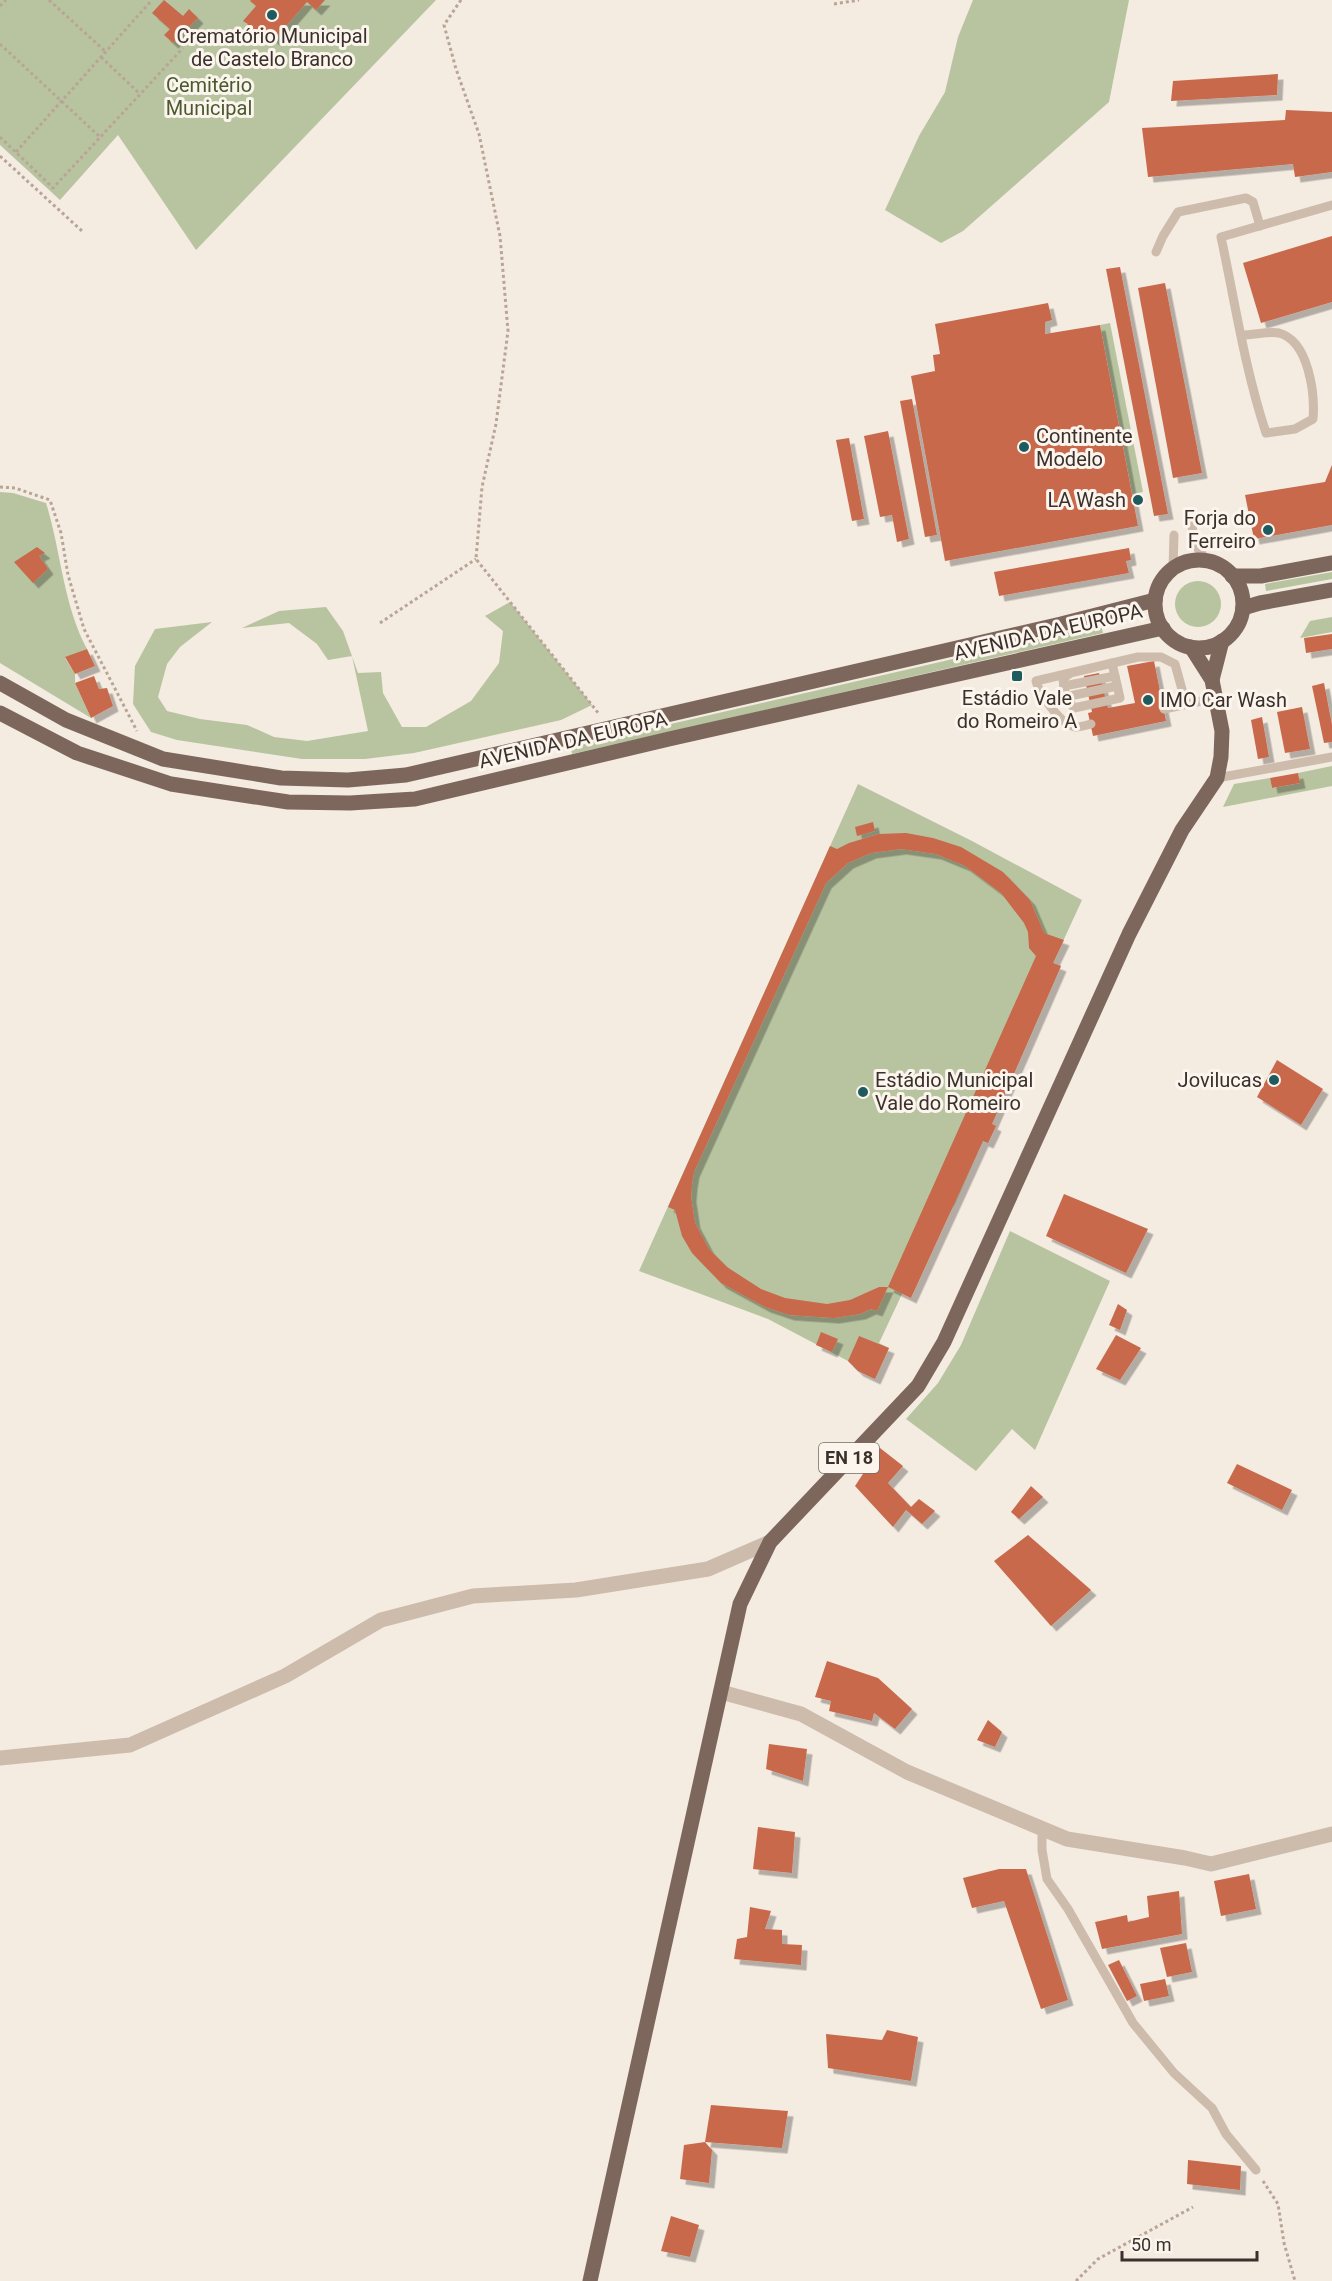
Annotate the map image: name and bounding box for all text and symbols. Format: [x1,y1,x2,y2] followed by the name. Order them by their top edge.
[265,8,279,22] marker: Crematório Municipal de Castelo Branco
[176,24,368,71] place label: Crematório Municipal de Castelo Branco
[166,73,252,120] park label: Cemitério Municipal
[1036,424,1133,471] place label: Continente Modelo
[1017,440,1031,454] marker: Continente Modelo
[1047,488,1126,512] place label: LA Wash
[1131,493,1145,507] marker: LA Wash
[1184,506,1256,553] place label: Forja do Ferreiro
[1261,523,1275,537] marker: Forja do Ferreiro
[951,599,1145,665] street label: AVENIDA DA EUROPA
[1010,669,1024,683] marker: Estádio Vale do Romeiro A
[957,686,1077,733] place label: Estádio Vale do Romeiro A
[1160,688,1287,712] place label: IMO Car Wash
[1141,693,1155,707] marker: IMO Car Wash
[476,707,670,773] street label: AVENIDA DA EUROPA
[875,1068,1033,1115] place label: Estádio Municipal Vale do Romeiro
[1178,1068,1262,1092] place label: Jovilucas
[1267,1073,1281,1087] marker: Jovilucas
[856,1085,870,1099] marker: Estádio Municipal Vale do Romeiro
[819,1443,879,1473] road number: EN 18
[1122,2224,1257,2262] scale bar
[1131,2234,1171,2255] text: 50 m

